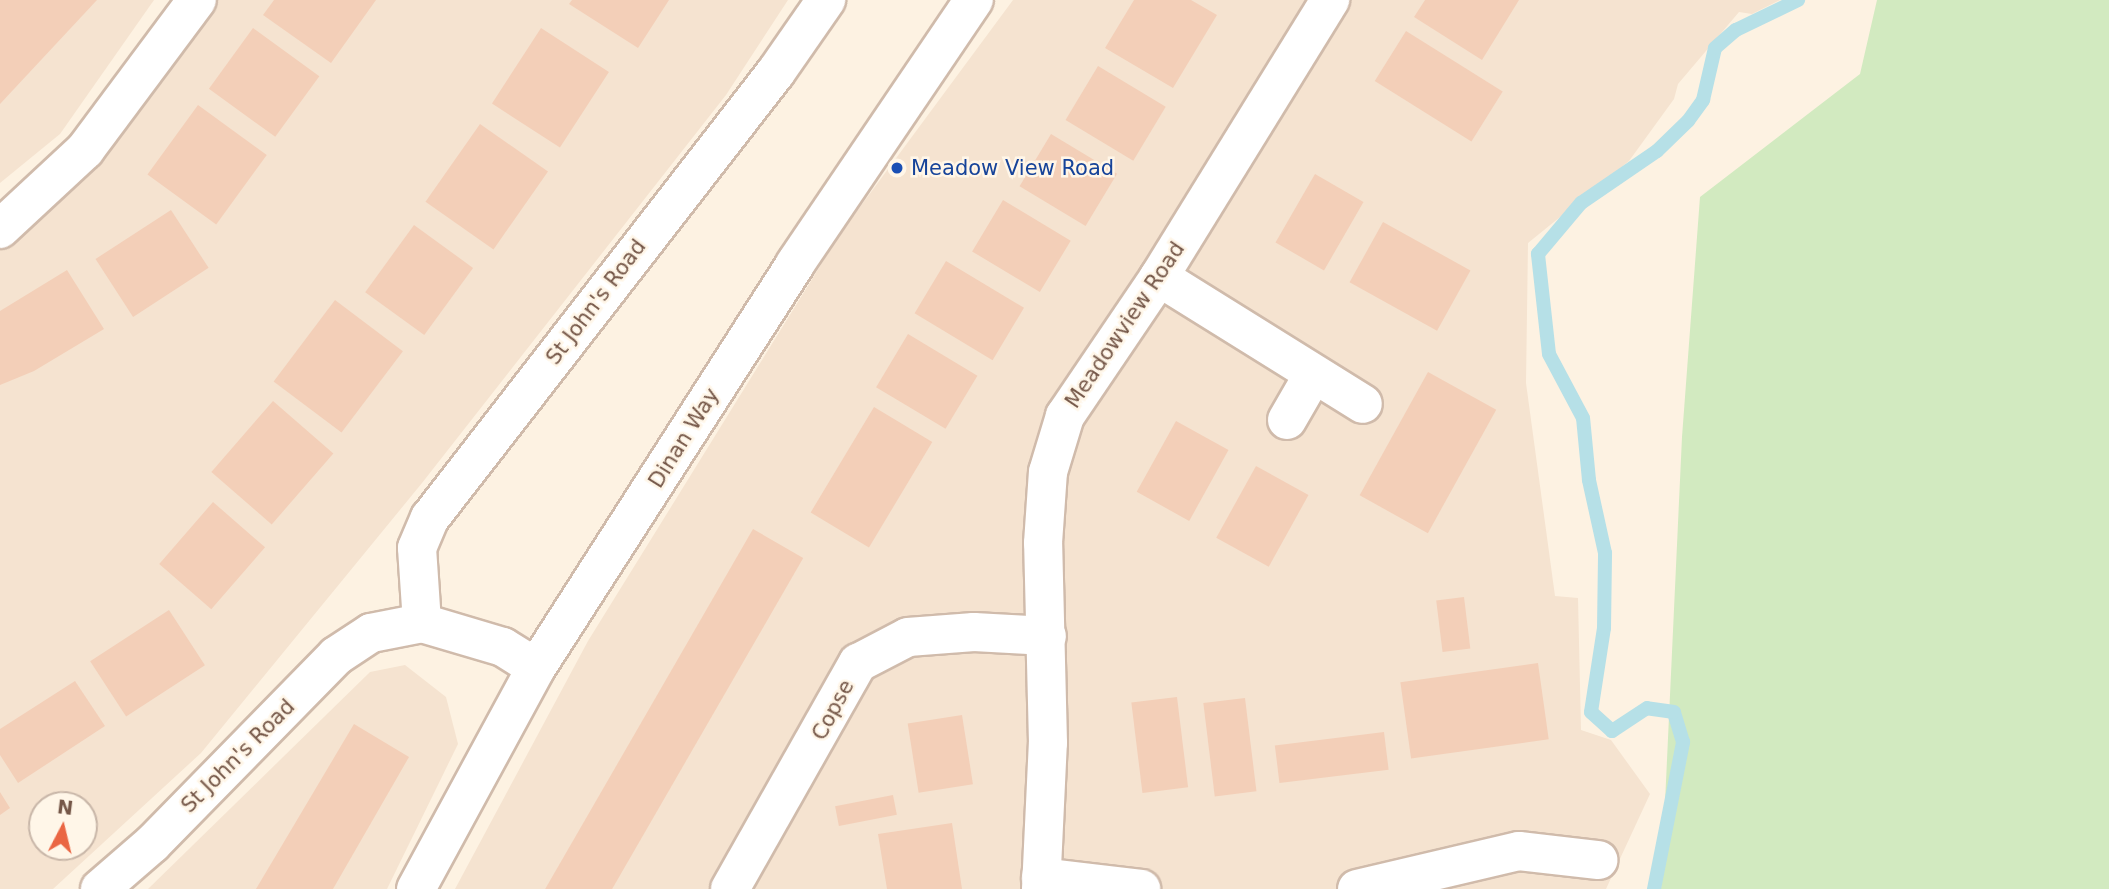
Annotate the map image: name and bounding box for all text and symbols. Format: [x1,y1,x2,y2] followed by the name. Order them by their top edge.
[911,155,1114,181] place label: Meadow View Road
[889,160,905,176] marker: Meadow View Road
[541,235,651,369] street label: St John's Road
[1060,237,1190,413] street label: Meadowview Road
[643,383,725,493] street label: Dinan Way
[807,676,859,744] street label: Copse
[176,694,300,818] street label: St John's Road
[28,791,98,861] north arrow
[56,795,75,819] text: N

